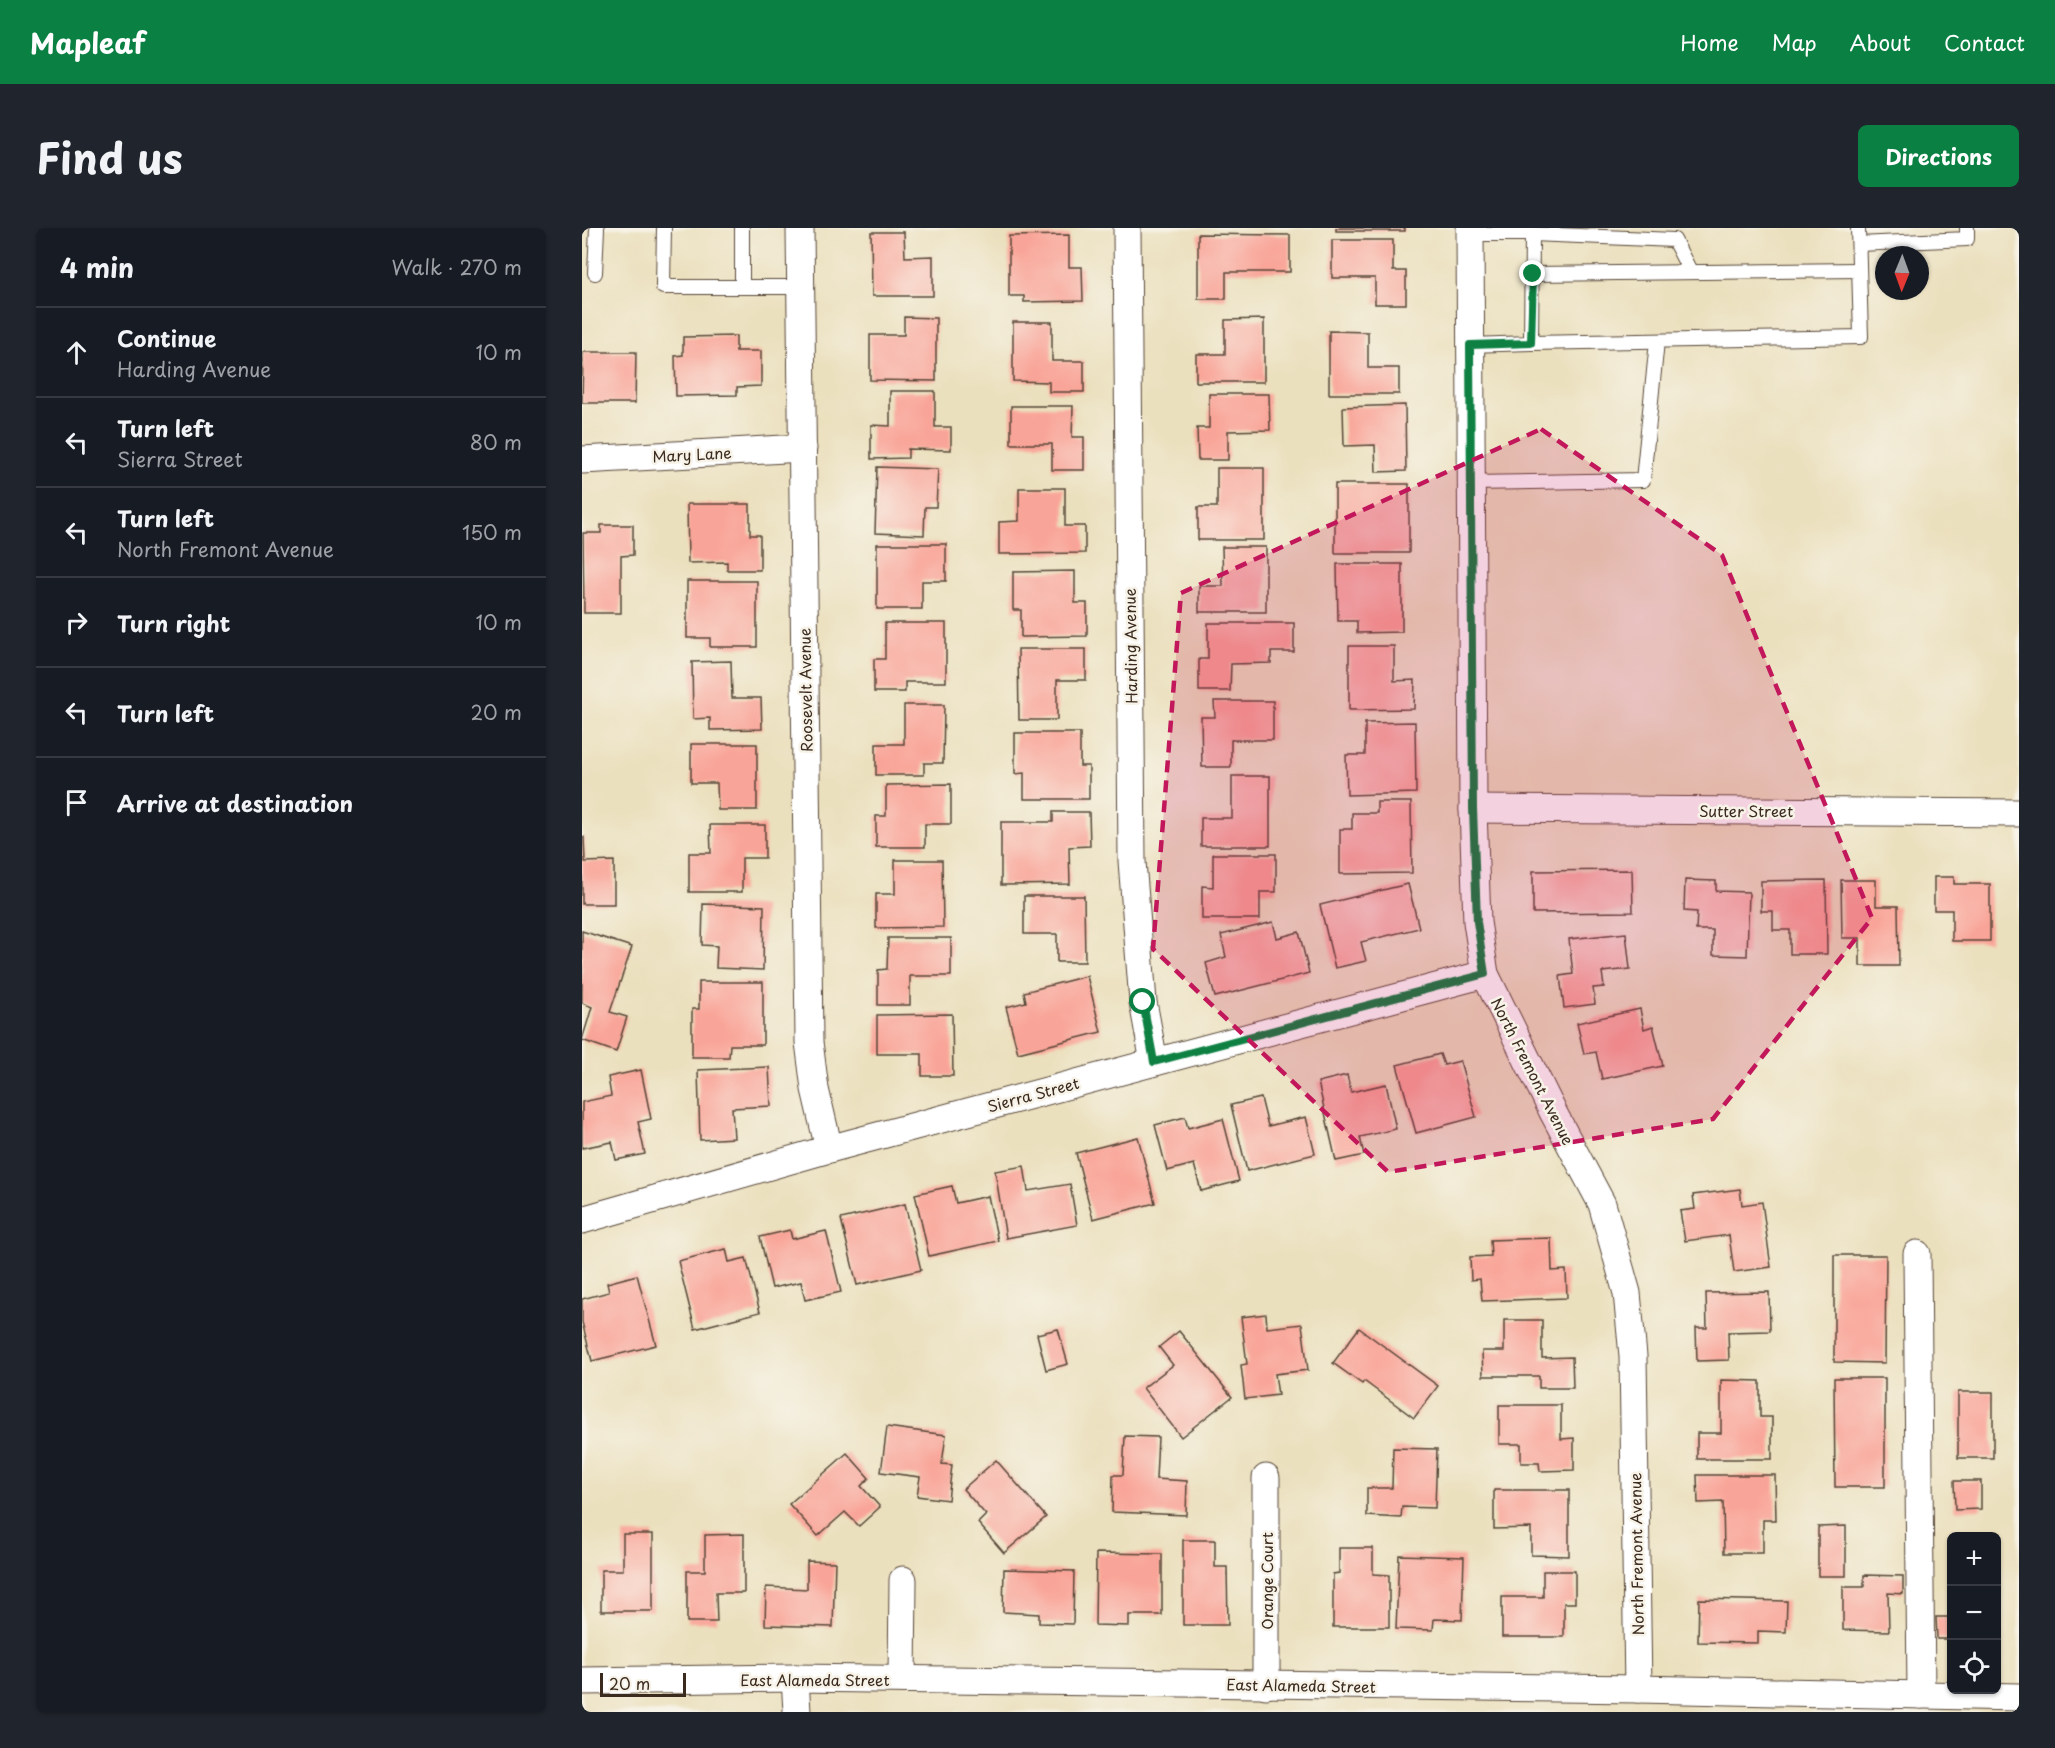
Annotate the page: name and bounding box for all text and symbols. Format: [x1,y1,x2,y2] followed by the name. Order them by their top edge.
[30,21,146,64] text: Mapleaf
[1680,26,1739,58] text: Home
[1772,26,1817,58] text: Map
[1850,26,1911,58] text: About
[1944,26,2025,58] text: Contact
[36,125,183,188] text: Find us
[1858,125,2019,187] button: Directions
[1875,246,1929,300] north arrow
[60,248,134,287] text: 4 min
[391,252,522,282] text: Walk · 270 m
[1519,260,1545,286] route end
[117,321,216,354] text: Continue
[60,336,93,369] icon: ahead
[475,337,522,367] text: 10 m
[117,354,271,384] text: Harding Avenue
[117,411,214,444] text: Turn left
[60,426,93,459] icon: left
[470,427,522,457] text: 80 m
[652,440,732,468] street label: Mary Lane
[117,444,243,474] text: Sierra Street
[117,501,214,534] text: Turn left
[60,516,93,549] icon: left
[462,517,522,547] text: 150 m
[117,534,334,564] text: North Fremont Avenue
[1117,588,1143,704] street label: Harding Avenue
[60,606,93,639] icon: right
[117,606,230,639] text: Turn right
[475,607,522,637] text: 10 m
[792,628,818,752] street label: Roosevelt Avenue
[60,696,93,729] icon: left
[117,696,214,729] text: Turn left
[470,697,522,727] text: 20 m
[60,786,93,819] icon: arrive
[117,786,353,819] text: Arrive at destination
[1699,799,1793,822] street label: Sutter Street
[1129,988,1155,1014] route start
[1486,993,1580,1149] street label: North Fremont Avenue
[984,1071,1082,1117] street label: Sierra Street
[1623,1472,1649,1636] street label: North Fremont Avenue
[1255,1532,1278,1630] street label: Orange Court
[1947,1532,2001,1694] map controls
[1947,1532,2001,1586] button: +
[1947,1586,2001,1640] button: −
[1947,1640,2001,1694] button: locate
[740,1668,890,1691] street label: East Alameda Street
[600,1670,686,1698] scale bar
[609,1671,650,1695] text: 20 m
[1226,1672,1376,1698] street label: East Alameda Street

